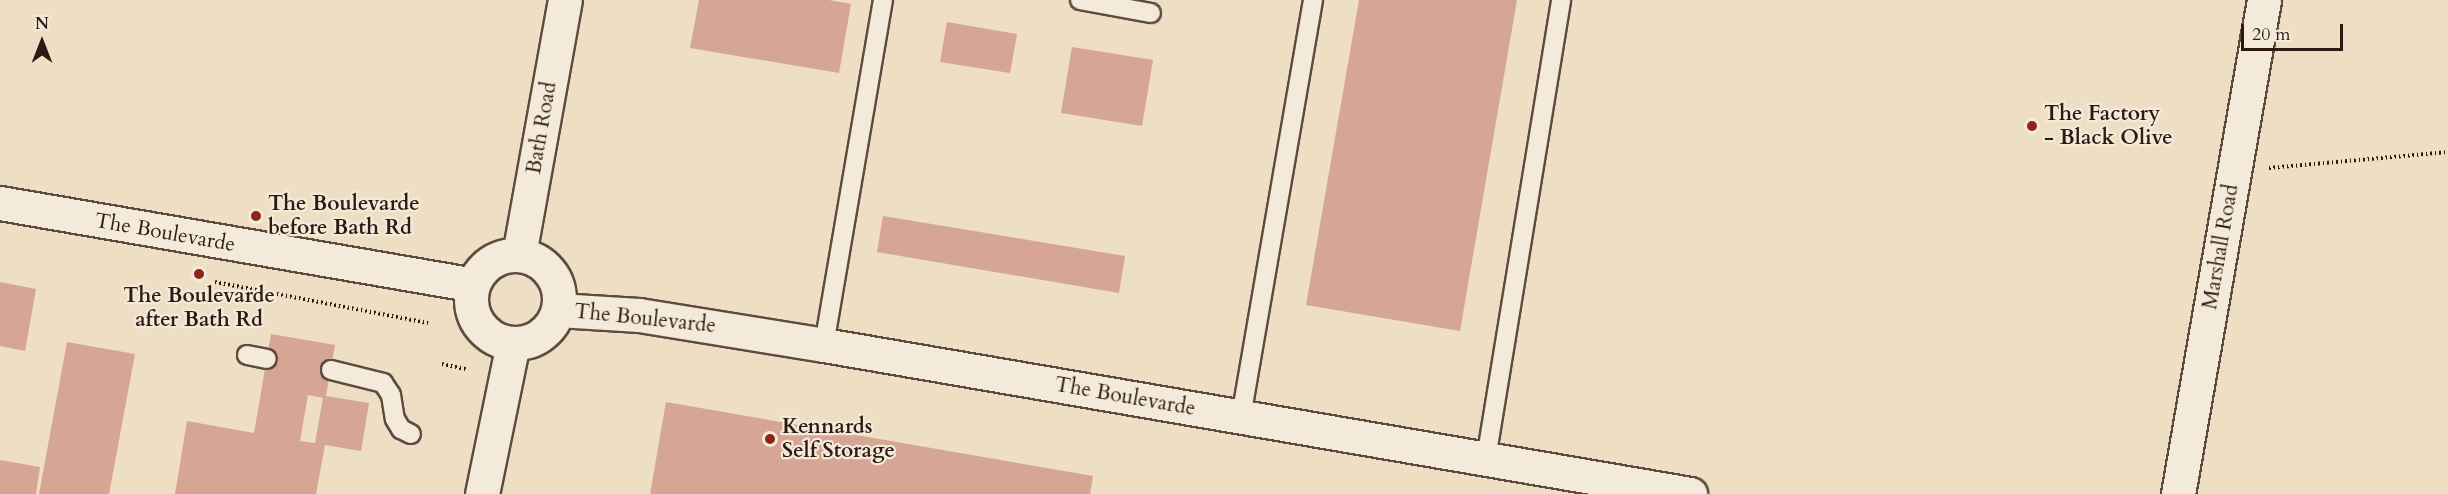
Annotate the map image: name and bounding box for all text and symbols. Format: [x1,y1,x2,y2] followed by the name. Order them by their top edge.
[12,12,72,72] north arrow
[2244,12,2346,50] scale bar
[35,13,49,35] text: N
[2252,22,2291,47] text: 20 m
[521,80,563,176] street label: Bath Road
[2044,101,2173,151] place label: The Factory - Black Olive
[2025,119,2039,133] marker: The Factory - Black Olive
[2198,182,2244,312] street label: Marshall Road
[268,191,420,241] place label: The Boulevarde before Bath Rd
[93,208,237,258] street label: The Boulevarde
[249,209,263,223] marker: The Boulevarde before Bath Rd
[192,267,206,281] marker: The Boulevarde after Bath Rd
[123,283,275,333] place label: The Boulevarde after Bath Rd
[573,299,717,339] street label: The Boulevarde
[1053,372,1197,422] street label: The Boulevarde
[782,414,895,464] place label: Kennards Self Storage
[763,432,777,446] marker: Kennards Self Storage

